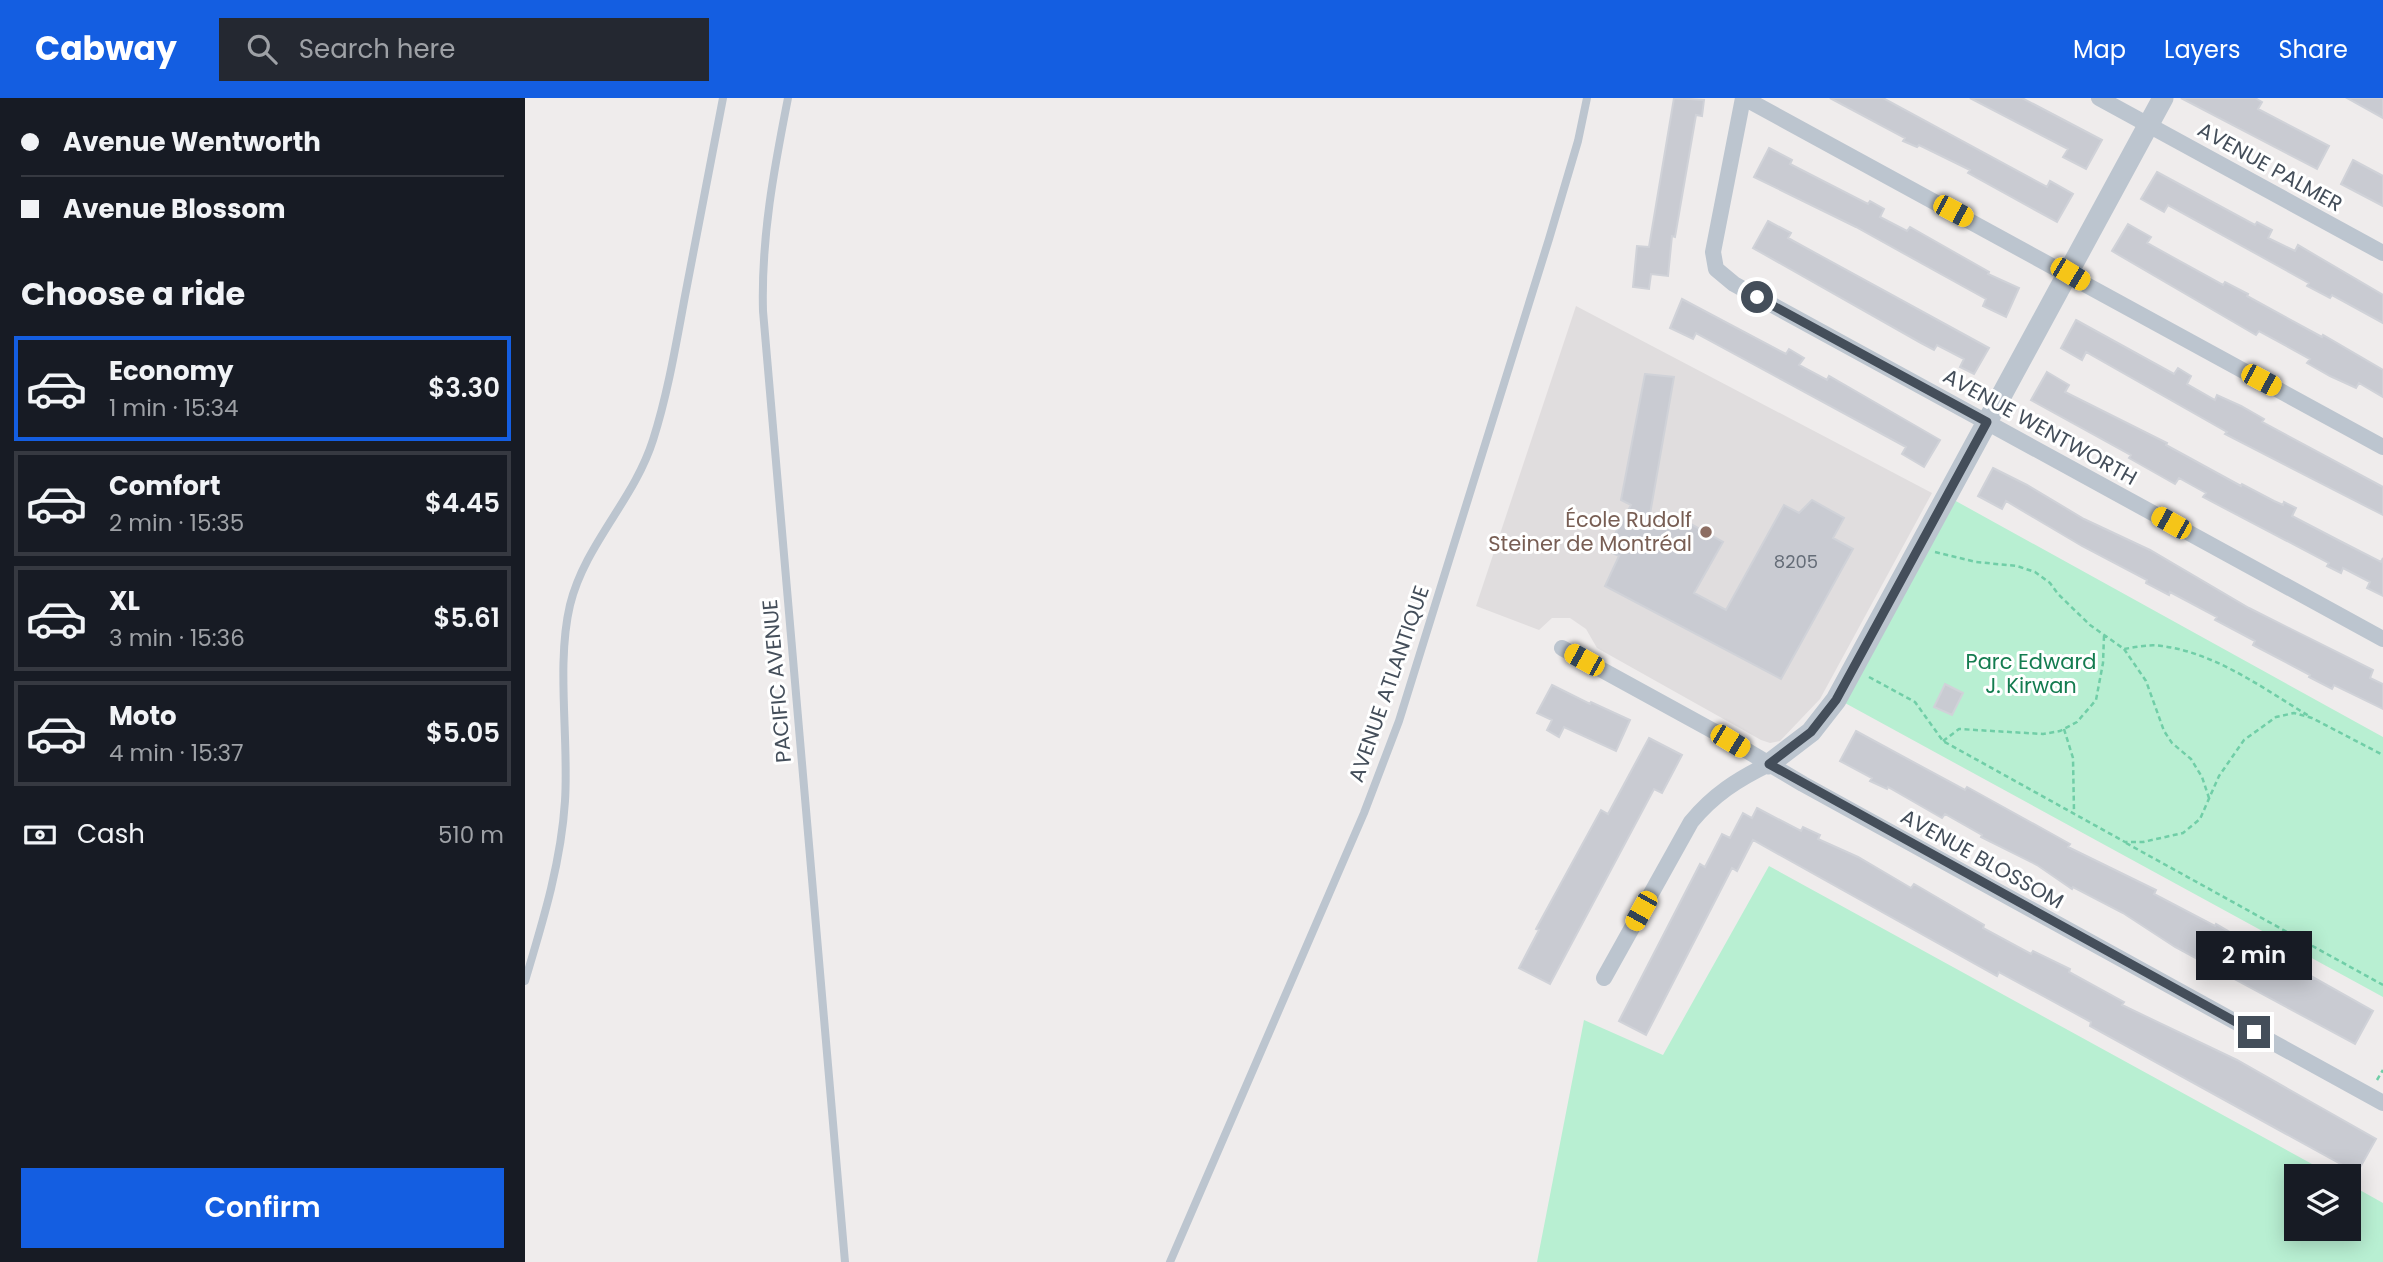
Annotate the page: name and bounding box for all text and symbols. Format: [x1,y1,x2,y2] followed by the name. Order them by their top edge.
[219,18,709,81] search box
[35,25,177,72] text: Cabway
[243,30,281,68] icon: search
[299,31,455,67] text: Search here
[2073,33,2126,66] text: Map
[2164,33,2240,66] text: Layers
[2278,33,2348,66] text: Share
[2193,115,2348,218] street label: AVENUE PALMER
[63,124,321,160] text: Avenue Wentworth
[63,191,286,227] text: Avenue Blossom
[1930,192,1977,230] car
[2047,254,2094,294] car
[21,271,245,316] text: Choose a ride
[1741,281,1773,313] route start
[109,353,233,389] text: Economy
[25,357,88,420] icon: car
[1938,361,2142,492] street label: AVENUE WENTWORTH
[2238,361,2285,399] car
[428,370,500,406] text: $3.30
[109,392,238,424] text: 1 min · 15:34
[109,468,221,504] text: Comfort
[25,472,88,535] icon: car
[425,485,500,521] text: $4.45
[2148,504,2195,542] car
[1488,505,1692,558] place label: École Rudolf Steiner de Montréal
[109,507,244,539] text: 2 min · 15:35
[1698,524,1714,540] marker: École Rudolf Steiner de Montréal
[1774,549,1818,574] house number: 8205
[1341,582,1436,786] street label: AVENUE ATLANTIQUE
[109,583,140,619] text: XL
[25,587,88,650] icon: car
[755,598,798,764] street label: PACIFIC AVENUE
[433,600,500,636] text: $5.61
[109,622,245,654] text: 3 min · 15:36
[1561,641,1608,679] car
[1966,647,2096,700] park label: Parc Edward J. Kirwan
[109,698,177,734] text: Moto
[25,702,88,765] icon: car
[426,715,500,751] text: $5.05
[1707,721,1754,761] car
[109,737,244,769] text: 4 min · 15:37
[1896,802,2069,915] street label: AVENUE BLOSSOM
[21,816,59,854] icon: cash
[77,816,145,852] text: Cash
[438,819,504,851] text: 510 m
[1622,888,1661,934] car
[2196,930,2312,979] callout: 2 min
[2222,939,2286,971] text: 2 min
[2238,1016,2270,1048] route end
[2284,1164,2361,1241] map controls
[2284,1164,2361,1241] button: layers
[21,1168,504,1248] button: Confirm

